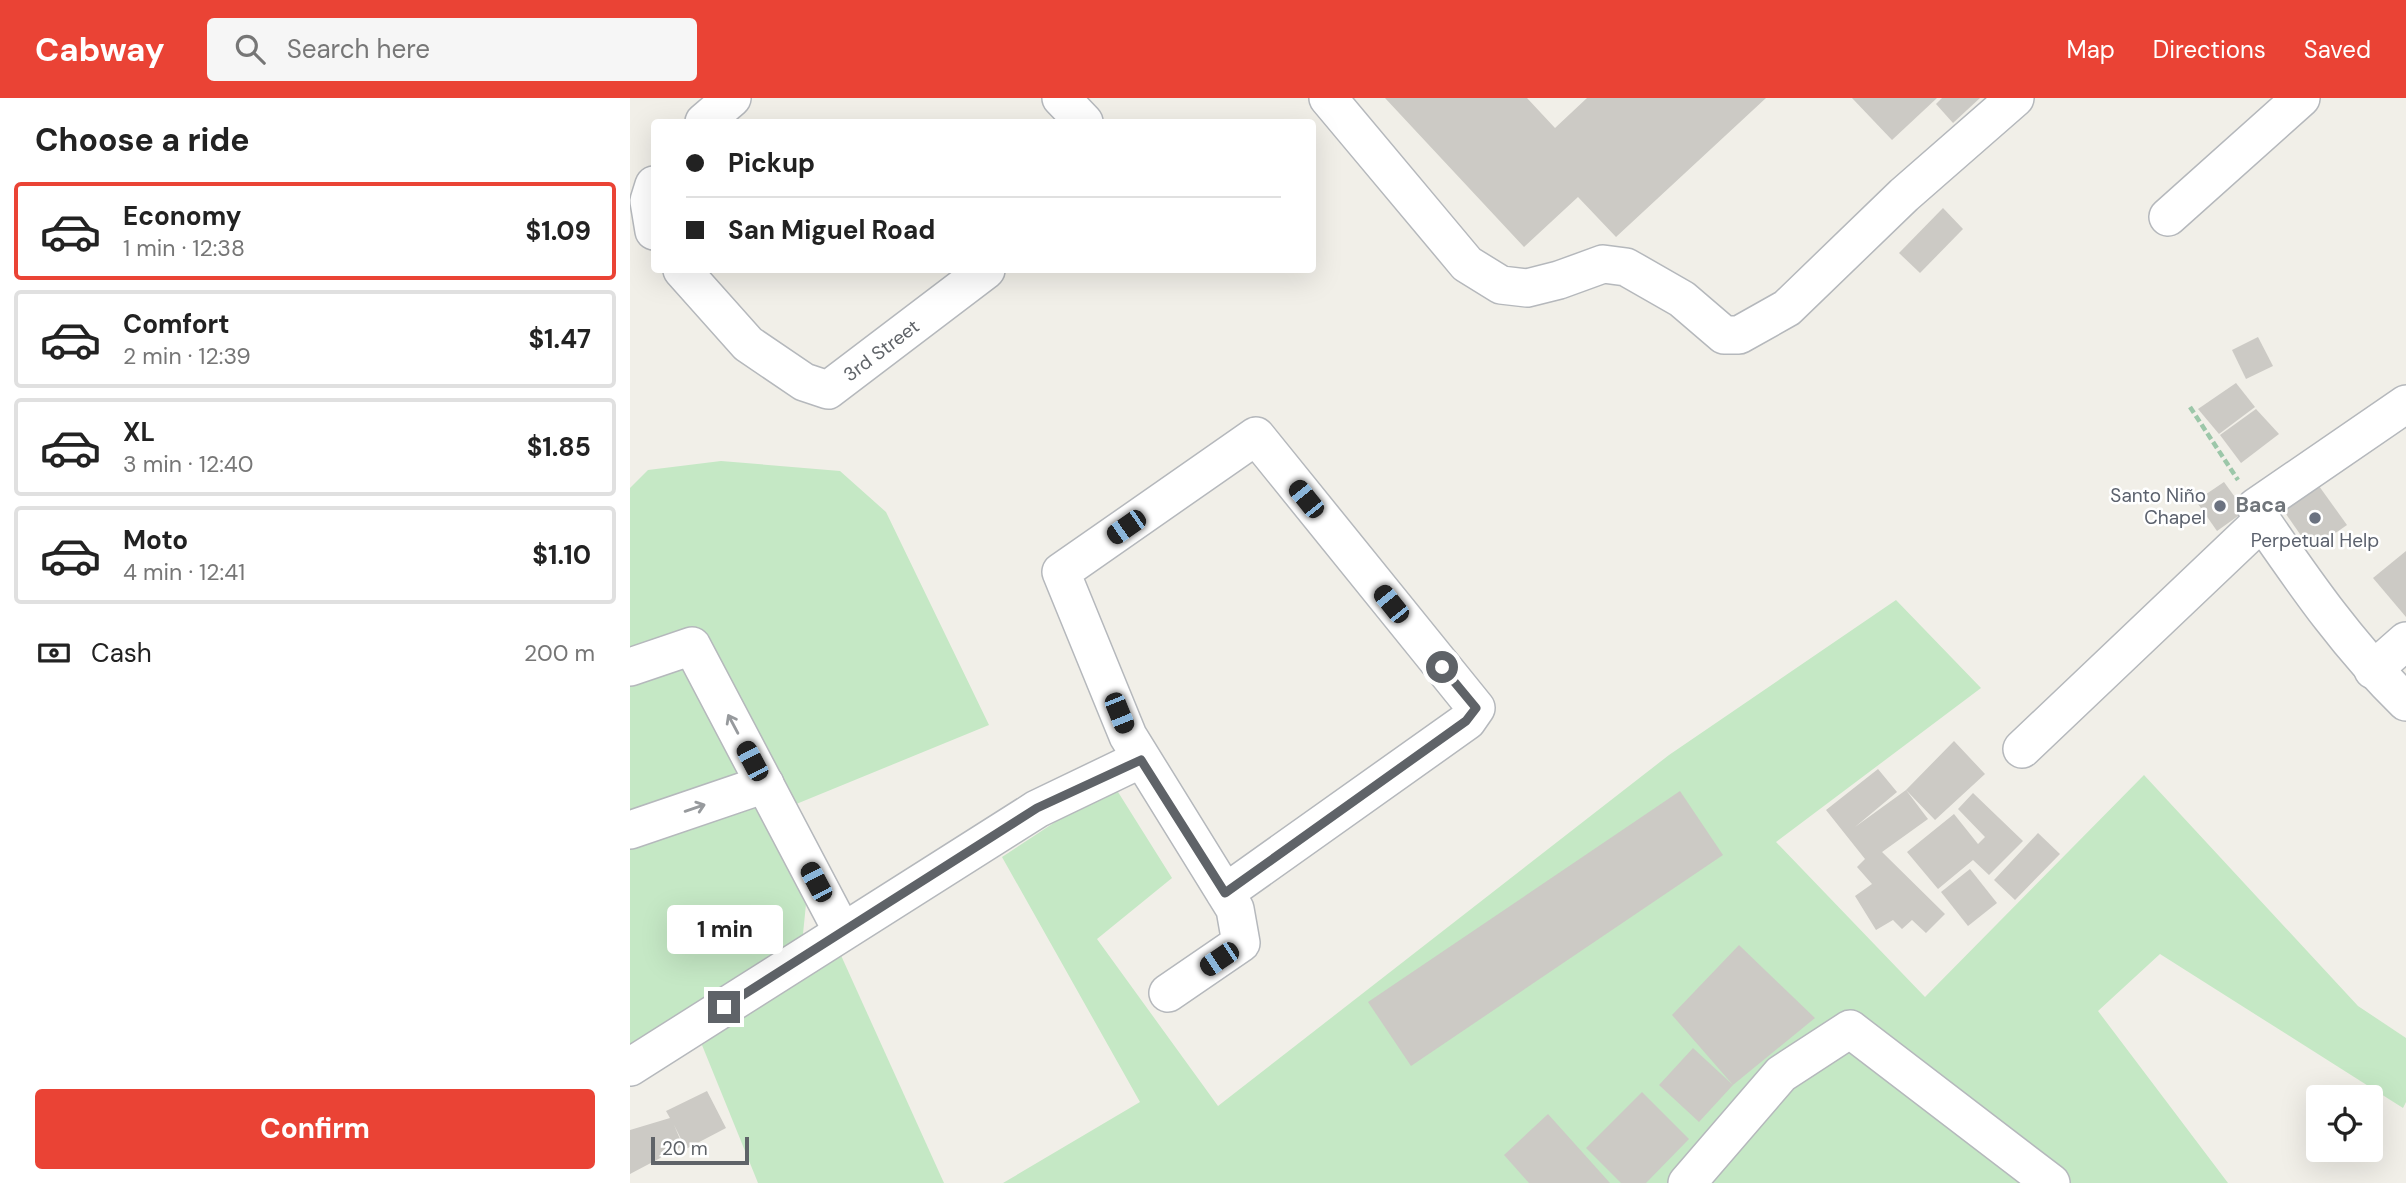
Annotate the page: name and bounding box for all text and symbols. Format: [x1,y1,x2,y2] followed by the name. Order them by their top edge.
[207,18,697,81] search box
[35,28,165,71] text: Cabway
[231,30,269,68] icon: search
[287,32,430,66] text: Search here
[2067,34,2115,65] text: Map
[2153,34,2266,65] text: Directions
[2304,34,2371,65] text: Saved
[35,119,250,161] text: Choose a ride
[728,146,815,180] text: Pickup
[123,199,241,233] text: Economy
[39,200,102,263] icon: car
[728,213,935,247] text: San Miguel Road
[526,214,591,248] text: $1.09
[123,233,245,263] text: 1 min · 12:38
[123,307,229,341] text: Comfort
[39,308,102,371] icon: car
[838,314,924,387] street label: 3rd Street
[528,322,591,356] text: $1.47
[123,341,251,371] text: 2 min · 12:39
[123,415,155,449] text: XL
[39,416,102,479] icon: car
[527,430,591,464] text: $1.85
[123,449,253,479] text: 3 min · 12:40
[1285,476,1328,522] car
[2110,483,2206,530] place label: Santo Niño Chapel
[2236,491,2286,519] district label: Baca
[2212,498,2228,514] marker: Santo Niño Chapel
[1103,506,1150,548] car
[2307,510,2323,526] marker: Perpetual Help
[123,523,188,557] text: Moto
[39,524,102,587] icon: car
[2251,528,2379,553] place label: Perpetual Help
[532,538,591,572] text: $1.10
[123,557,245,587] text: 4 min · 12:41
[1370,581,1413,627] car
[35,634,73,672] icon: cash
[91,636,152,670] text: Cash
[524,638,595,668] text: 200 m
[1426,651,1458,683] route start
[1102,690,1137,736] car
[726,714,739,735] one-way arrow
[733,738,772,784] car
[683,801,705,813] one-way arrow
[797,859,836,905] car
[666,906,782,954] callout: 1 min
[697,914,753,944] text: 1 min
[1196,939,1243,979] car
[708,991,740,1023] route end
[2306,1085,2383,1162] map controls
[2306,1085,2383,1162] button: locate
[35,1089,595,1169] button: Confirm
[651,1134,749,1166] scale bar
[662,1136,708,1161] text: 20 m

